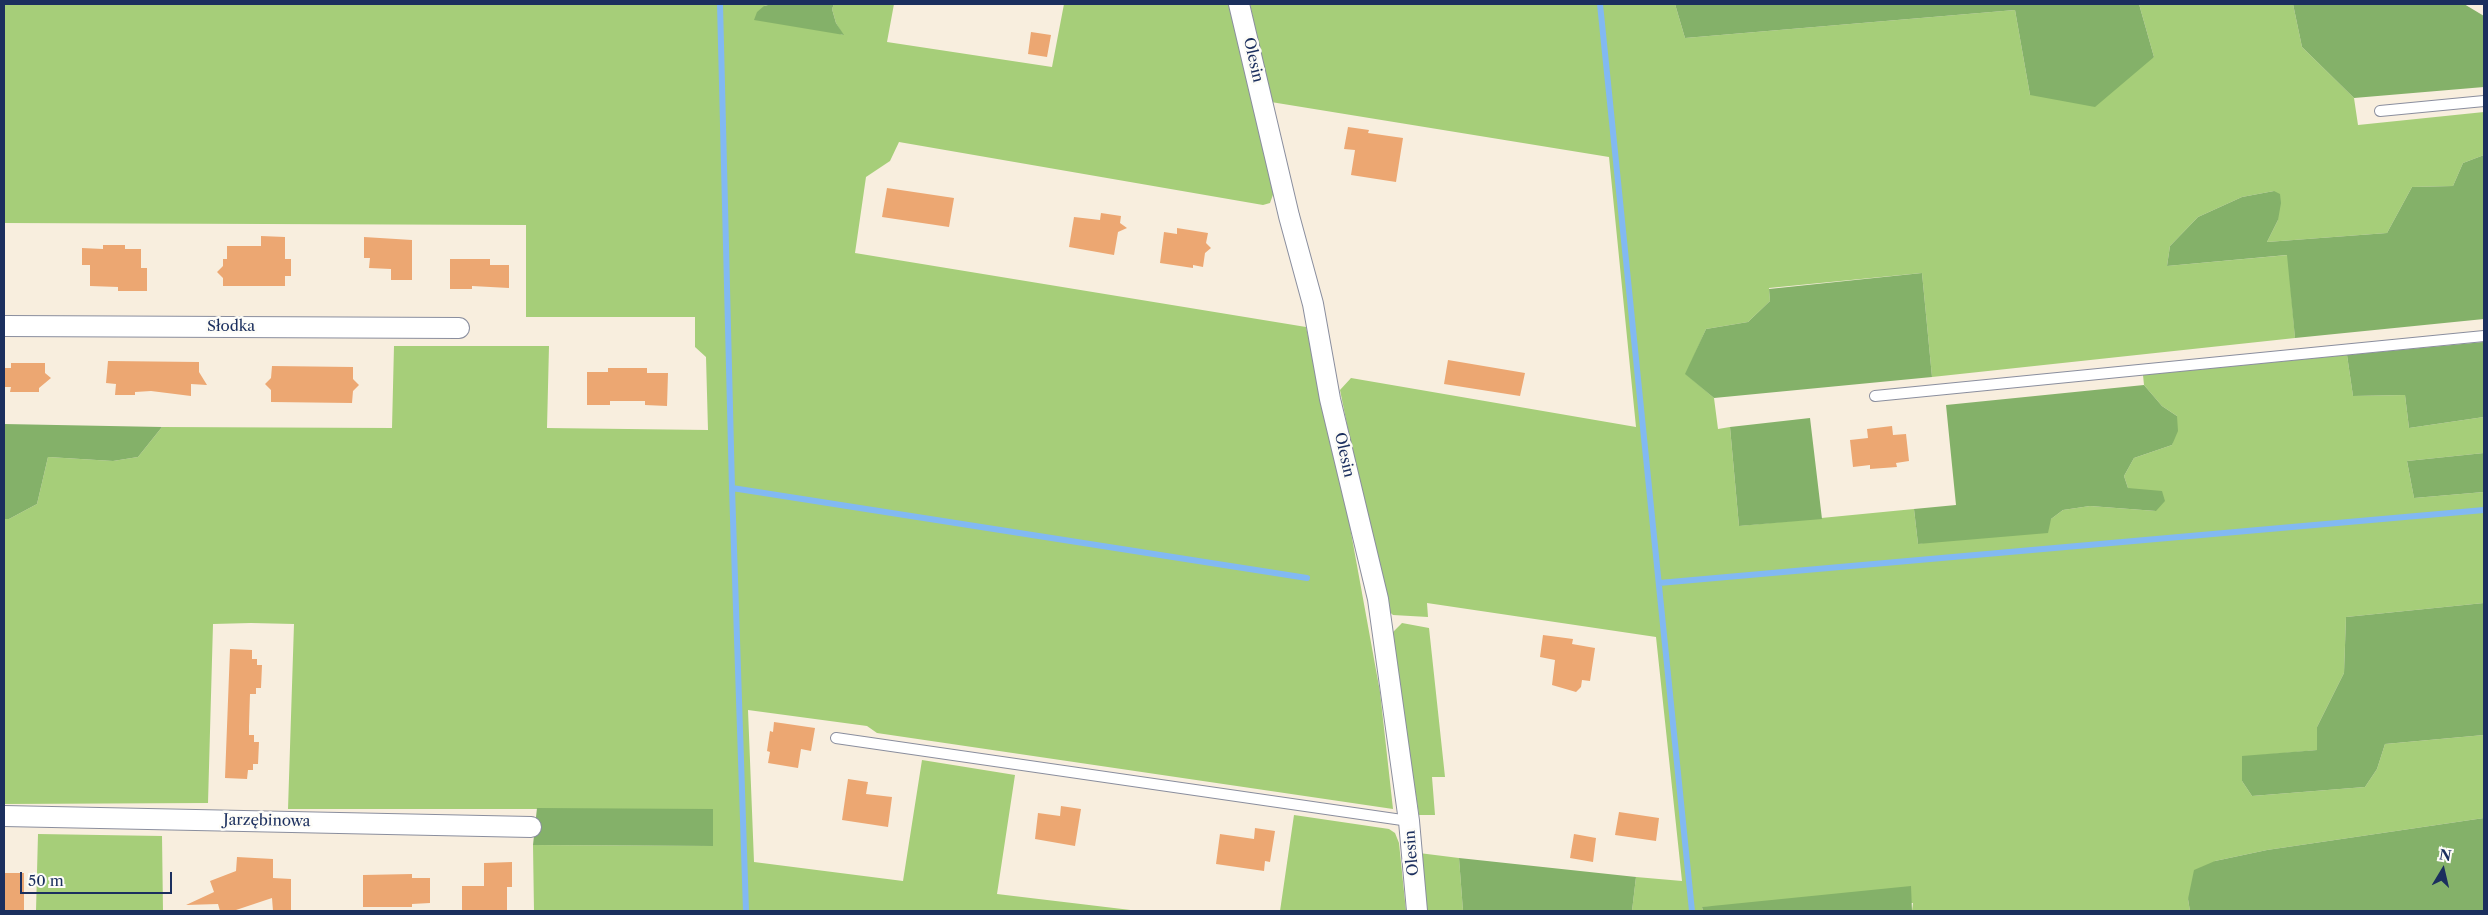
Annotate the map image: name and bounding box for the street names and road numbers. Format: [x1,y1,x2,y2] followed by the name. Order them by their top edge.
[1239,36,1267,84] street label: Olesin
[207,318,255,336] street label: Słodka
[1330,431,1358,479] street label: Olesin
[223,811,311,831] street label: Jarzębinowa
[1401,829,1423,877] street label: Olesin

